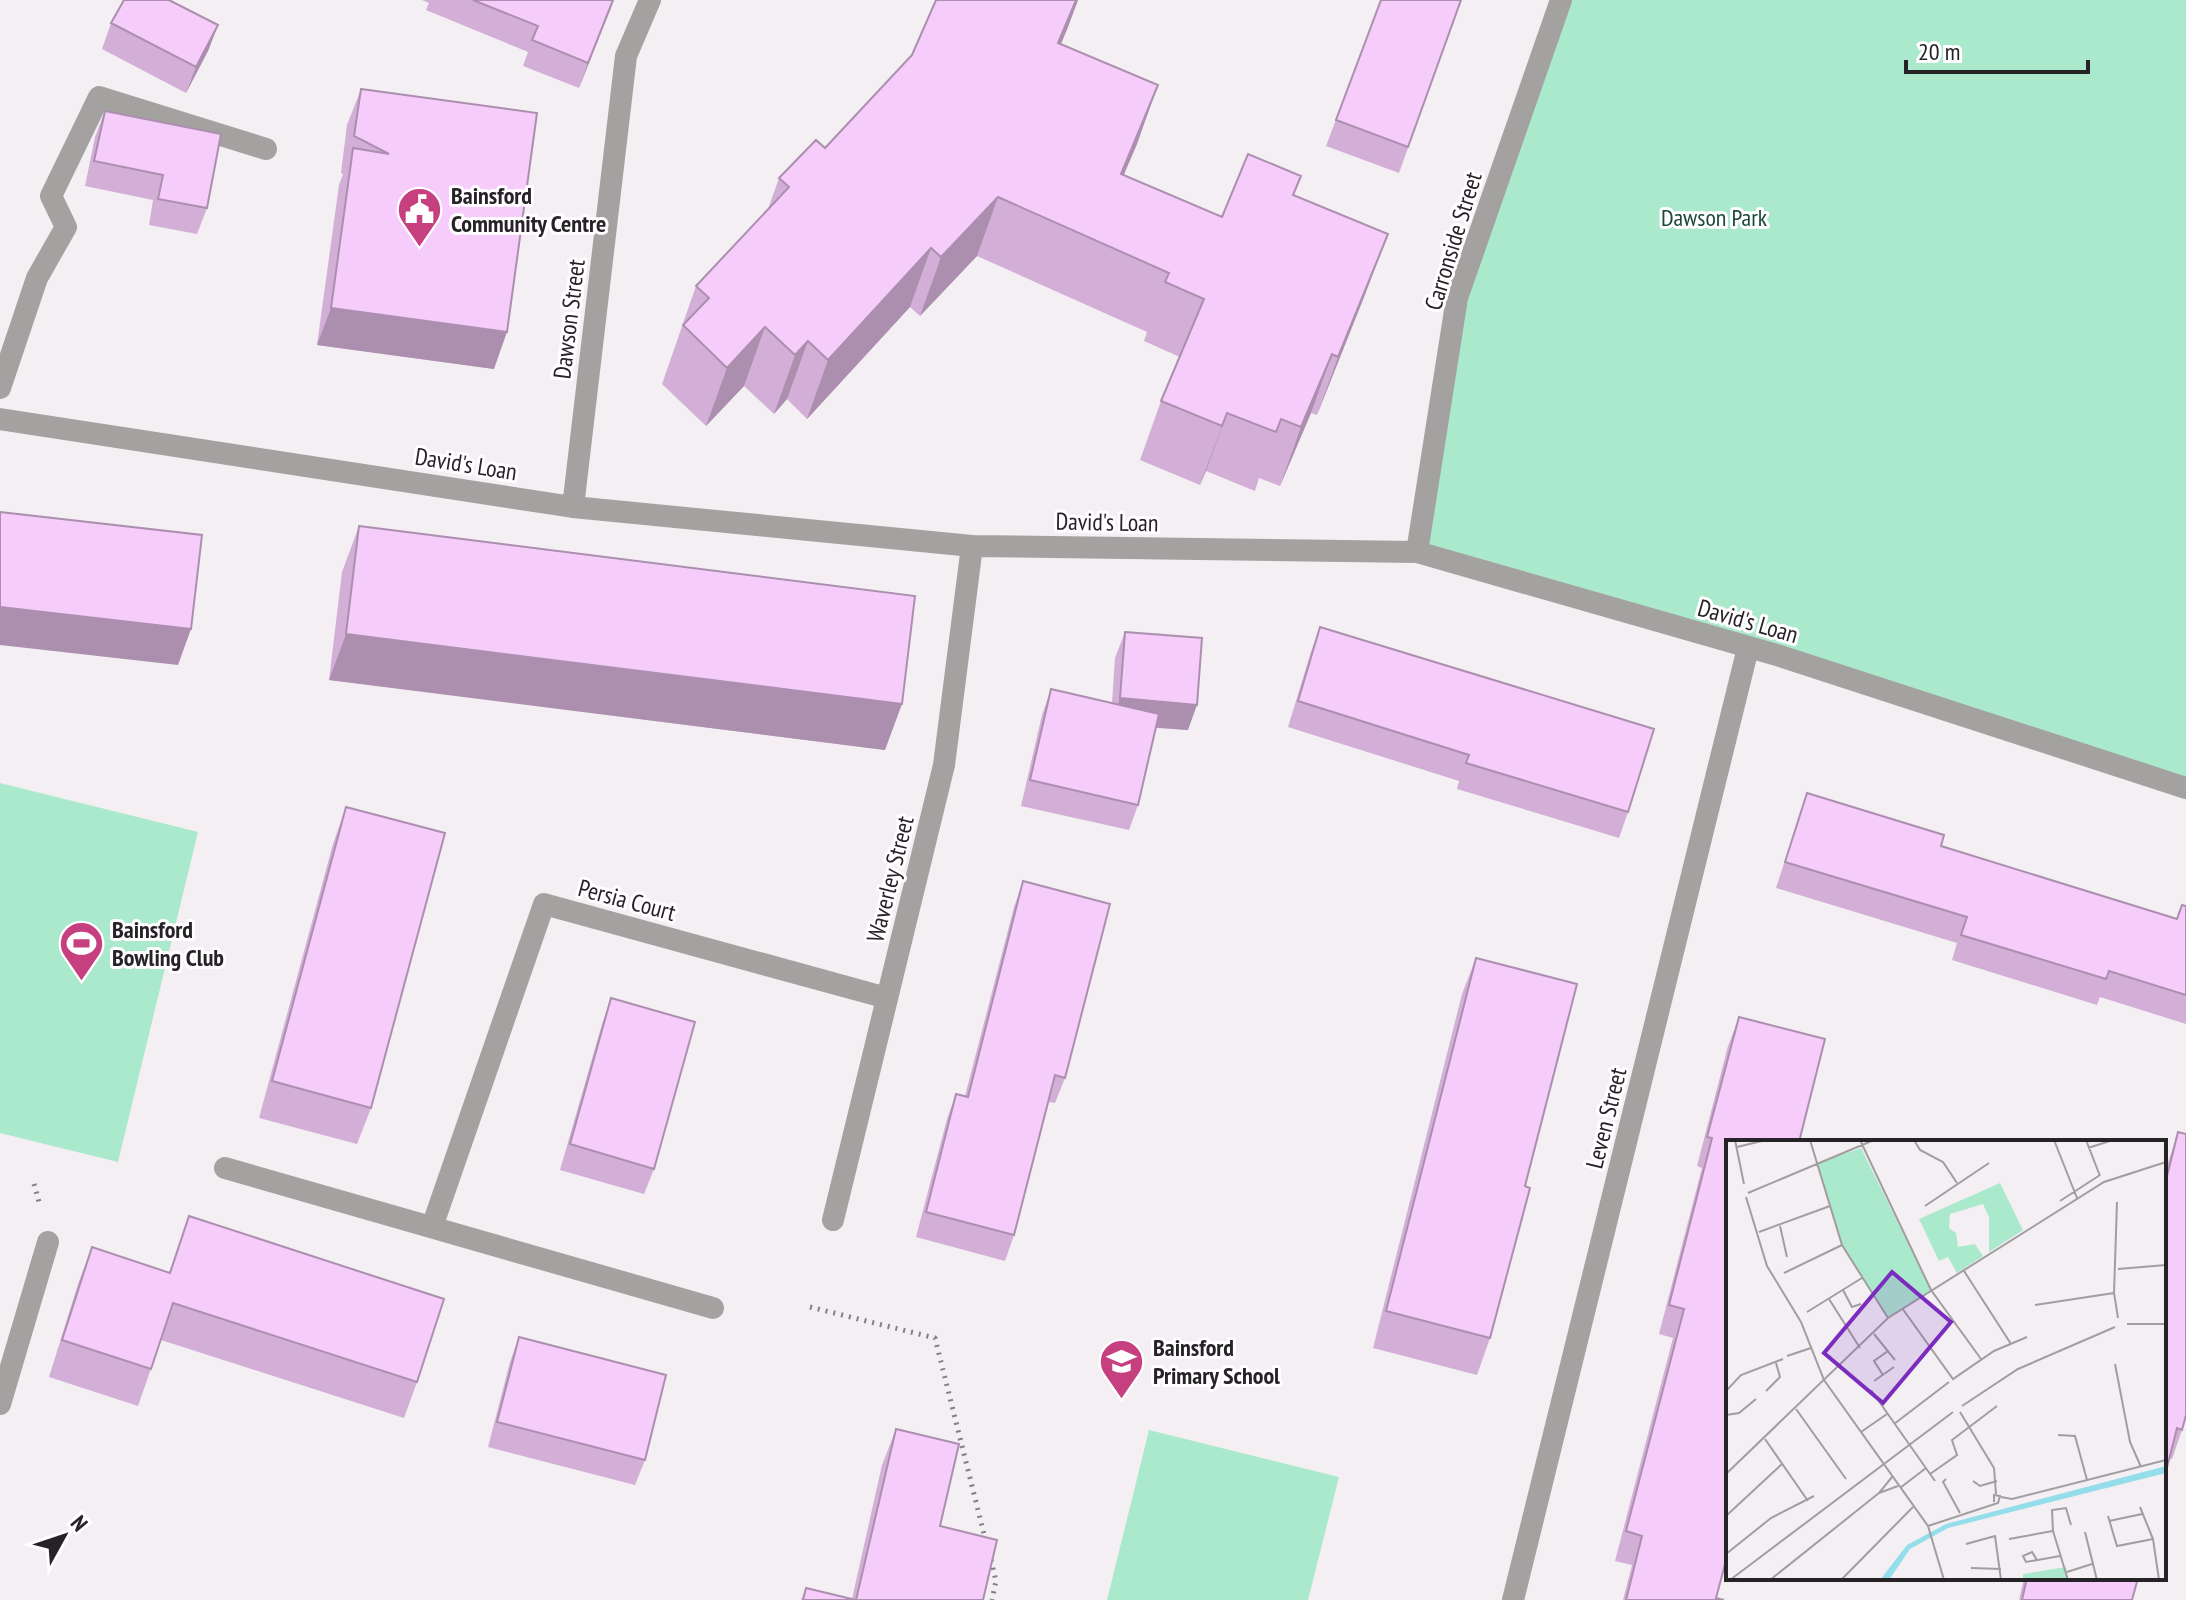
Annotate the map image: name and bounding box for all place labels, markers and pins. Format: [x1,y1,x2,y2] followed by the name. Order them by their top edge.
[451,180,606,239] place label: Bainsford Community Centre
[396,185,444,248] public building icon: Bainsford Community Centre
[112,914,224,973] place label: Bainsford Bowling Club
[57,919,105,982] sports icon: Bainsford Bowling Club
[1153,1332,1280,1391] place label: Bainsford Primary School
[1098,1337,1146,1400] school or university icon: Bainsford Primary School

